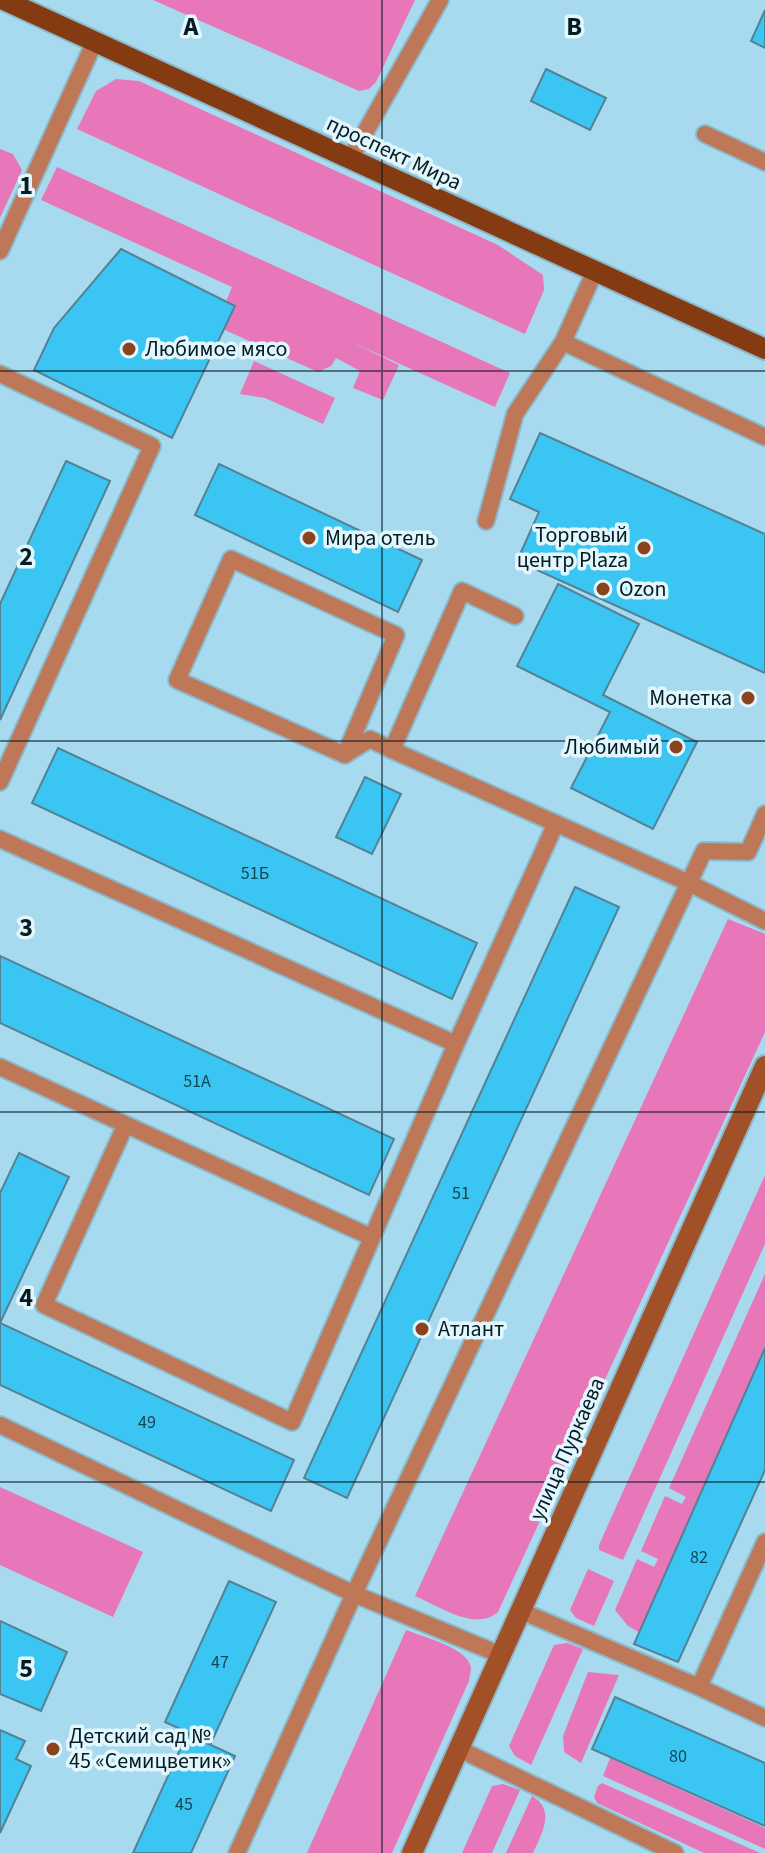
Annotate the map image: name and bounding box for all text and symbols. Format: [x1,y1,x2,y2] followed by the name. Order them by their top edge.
[183,8,200,45] text: A
[566,8,582,45] text: B
[321,108,467,198] street label: проспект Мира
[19,167,33,204] text: 1
[145,333,287,365] place label: Любимое мясо
[120,340,138,358] marker: Любимое мясо
[517,519,628,576] place label: Торговый центр Plaza
[325,522,436,554] place label: Мира отель
[300,529,318,547] marker: Мира отель
[19,538,33,575] text: 2
[635,539,653,557] marker: Торговый центр Plaza
[619,573,667,605] place label: Ozon
[594,580,612,598] marker: Ozon
[649,682,732,714] place label: Монетка
[739,689,757,707] marker: Монетка
[564,731,660,763] place label: Любимый
[667,738,685,756] marker: Любимый
[241,861,269,886] house number: 51Б
[19,909,33,946] text: 3
[183,1069,211,1094] house number: 51А
[452,1181,470,1206] house number: 51
[19,1279,33,1316] text: 4
[438,1313,504,1345] place label: Атлант
[413,1320,431,1338] marker: Атлант
[521,1372,613,1526] street label: улица Пуркаева
[138,1410,156,1435] house number: 49
[690,1545,708,1570] house number: 82
[19,1650,33,1687] text: 5
[211,1650,229,1675] house number: 47
[69,1720,231,1777] place label: Детский сад № 45 «Семицветик»
[44,1740,62,1758] marker: Детский сад № 45 «Семицветик»
[669,1744,687,1769] house number: 80
[175,1792,193,1817] house number: 45

